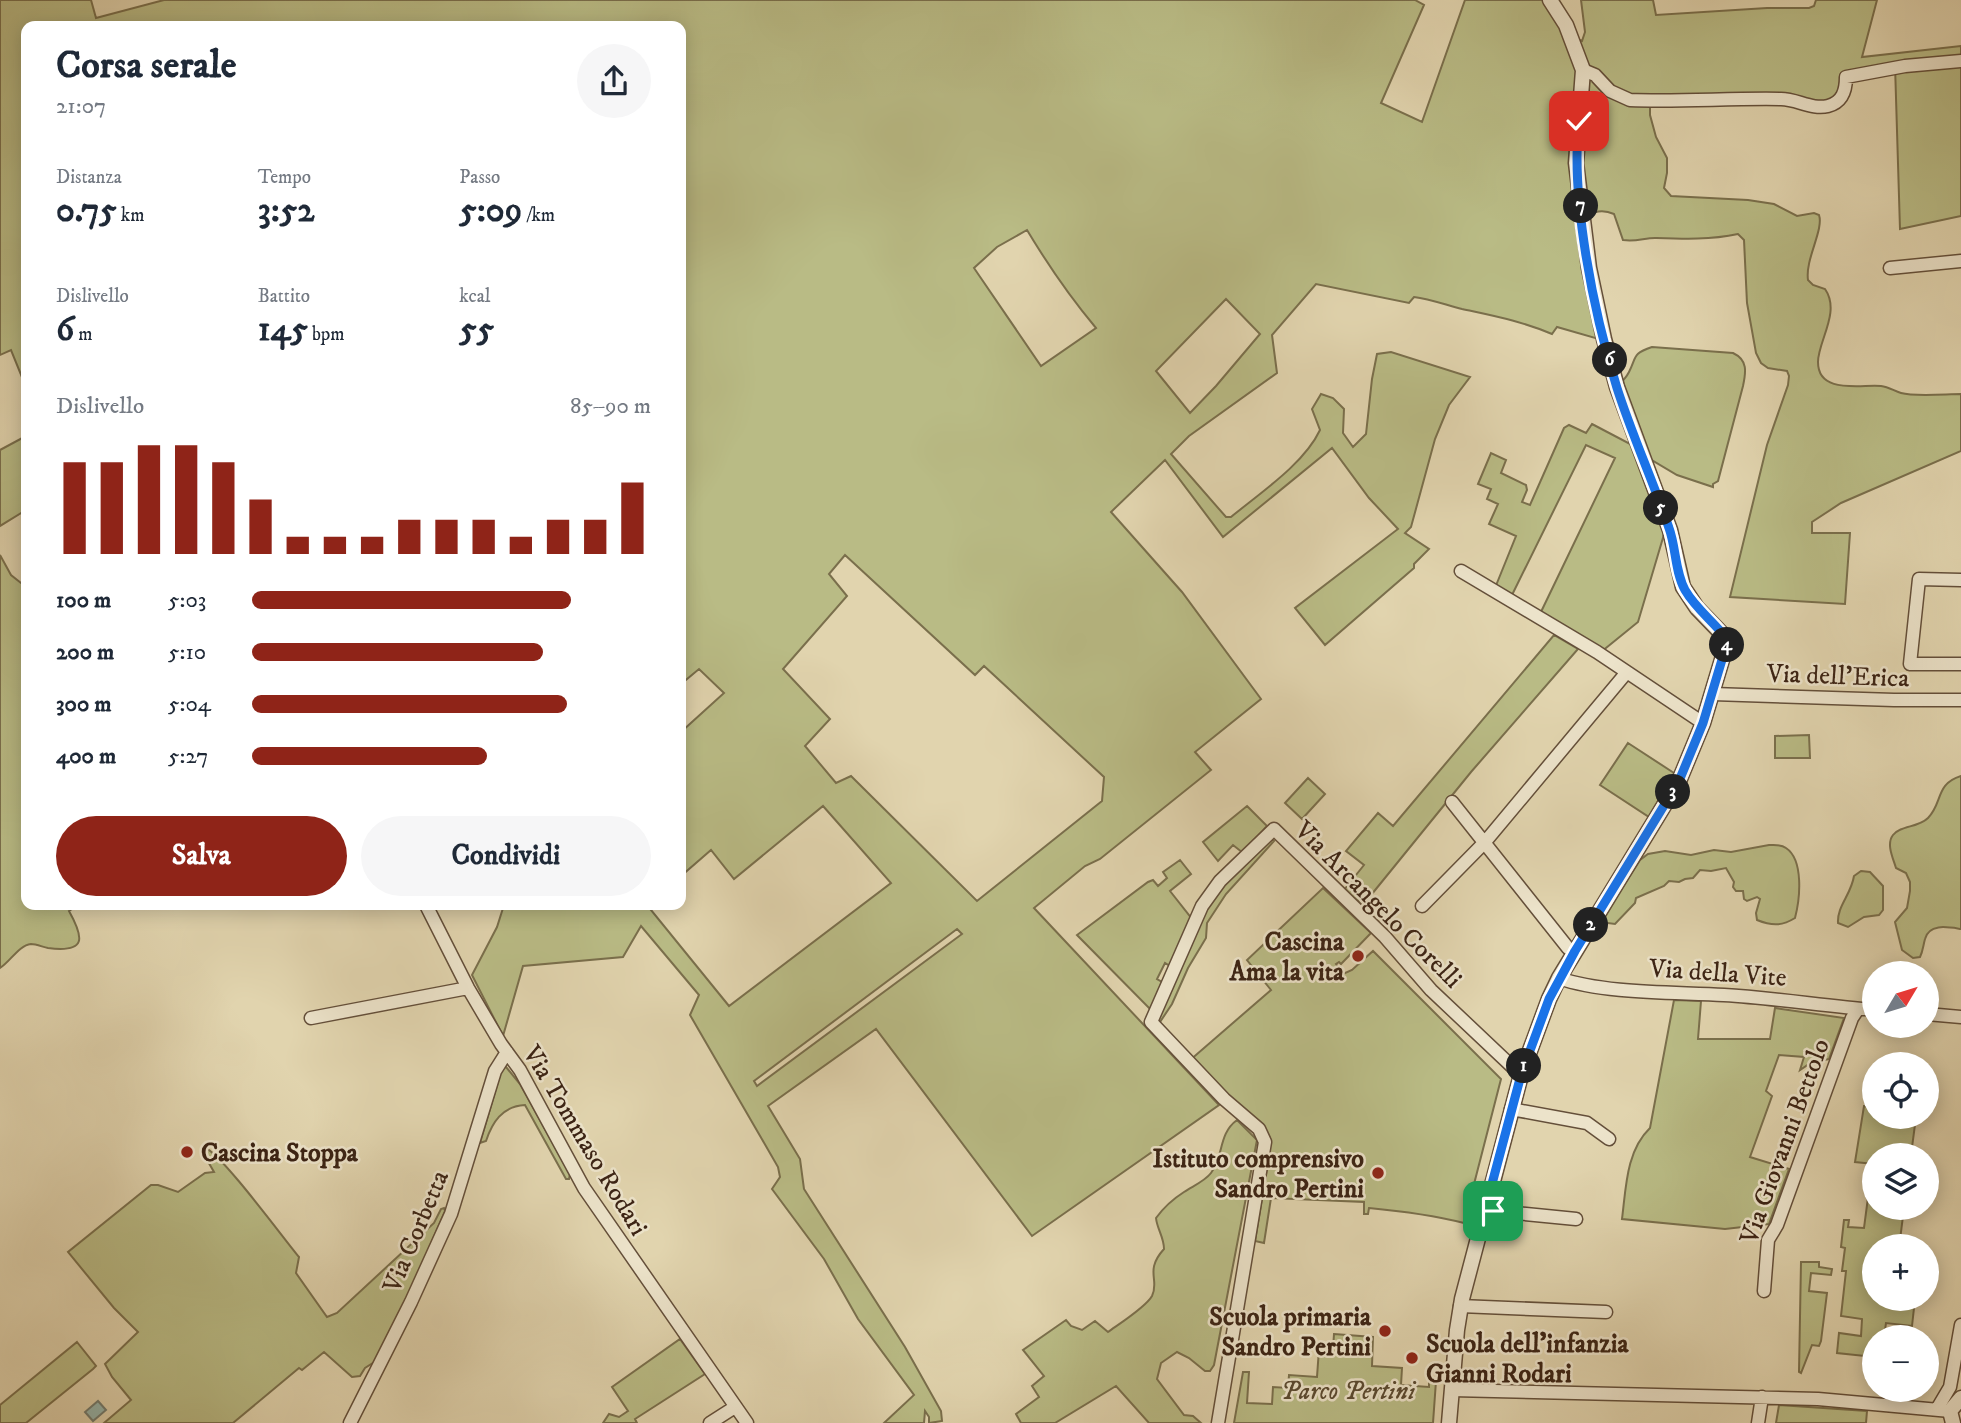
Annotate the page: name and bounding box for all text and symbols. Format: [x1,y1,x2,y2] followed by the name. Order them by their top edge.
[56,42,236,90] text: Corsa serale
[577,44,651,118] button: share
[1549,91,1609,151] pin
[56,92,106,121] text: 21:07
[1560,102,1598,140] icon: check
[56,166,122,189] text: Distanza
[258,166,311,189] text: Tempo
[459,166,500,189] text: Passo
[1564,188,1598,224] pin: 7
[56,189,117,233] text: 0.75
[258,189,314,233] text: 3:52
[459,189,522,233] text: 5:09
[1575,194,1586,217] text: 7
[117,204,145,227] text: km
[522,204,555,227] text: /km
[56,285,129,308] text: Dislivello
[258,285,310,308] text: Battito
[459,285,491,308] text: kcal
[56,308,74,352] text: 6
[258,308,308,352] text: 145
[459,308,494,352] text: 55
[74,323,93,346] text: m
[308,323,345,346] text: bpm
[1592,342,1628,378] pin: 6
[1605,348,1614,371] text: 6
[56,392,144,421] text: Dislivello
[570,392,651,421] text: 85–90 m
[1644,490,1678,526] pin: 5
[1656,496,1665,519] text: 5
[56,586,111,615] text: 100 m
[168,586,206,615] text: 5:03
[1710,628,1744,662] pin: 4
[1721,633,1732,656] text: 4
[56,638,114,667] text: 200 m
[168,638,206,667] text: 5:10
[1765,657,1910,695] street label: Via dell'Erica
[56,690,112,719] text: 300 m
[168,690,211,719] text: 5:04
[56,742,116,771] text: 400 m
[168,742,208,771] text: 5:27
[1656,774,1690,810] pin: 3
[1669,780,1676,803] text: 3
[1287,814,1469,996] street label: Via Arcangelo Corelli
[56,816,347,896] button: Salva
[361,816,651,896] button: Condividi
[1574,908,1608,942] pin: 2
[1586,913,1595,936] text: 2
[1228,926,1345,989] place label: Cascina Ama la vita
[1350,948,1366,964] marker: Cascina Ama la vita
[1647,952,1788,995] street label: Via della Vite
[1862,961,1939,1038] north arrow
[1862,961,1939,1402] map controls
[1733,1034,1838,1250] street label: Via Giovanni Bettolo
[514,1039,655,1242] street label: Via Tommaso Rodari
[1506,1048,1542,1084] pin: 1
[1862,1052,1939,1129] button: locate
[1520,1054,1527,1077] text: 1
[201,1137,359,1170] place label: Cascina Stoppa
[1153,1143,1364,1206] place label: Istituto comprensivo Sandro Pertini
[1862,1143,1939,1220] button: layers
[179,1144,195,1160] marker: Cascina Stoppa
[375,1165,457,1299] street label: Via Corbetta
[1370,1165,1386,1181] marker: Istituto comprensivo Sandro Pertini
[1463,1181,1523,1241] pin
[1474,1192,1512,1230] icon: arrive
[1862,1234,1939,1311] button: +
[1209,1301,1372,1364] place label: Scuola primaria Sandro Pertini
[1377,1323,1393,1339] marker: Scuola primaria Sandro Pertini
[1862,1325,1939,1402] button: −
[1426,1328,1630,1391] place label: Scuola dell’infanzia Gianni Rodari
[1404,1350,1420,1366] marker: Scuola dell’infanzia Gianni Rodari
[1281,1375,1417,1408] park label: Parco Pertini

